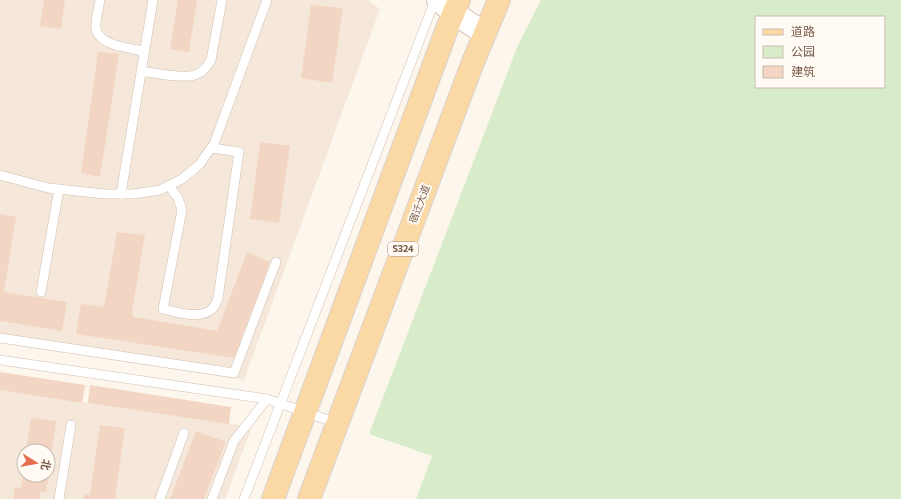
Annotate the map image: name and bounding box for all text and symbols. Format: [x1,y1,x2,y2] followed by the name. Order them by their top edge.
[755,16,885,88] legend
[791,24,815,38] text: 道路
[791,44,815,58] text: 公园
[791,64,815,78] text: 建筑
[406,183,432,225] street label: 宿迁大道
[388,242,418,256] road number: S324
[16,443,56,483] north arrow
[39,458,54,472] text: 北

